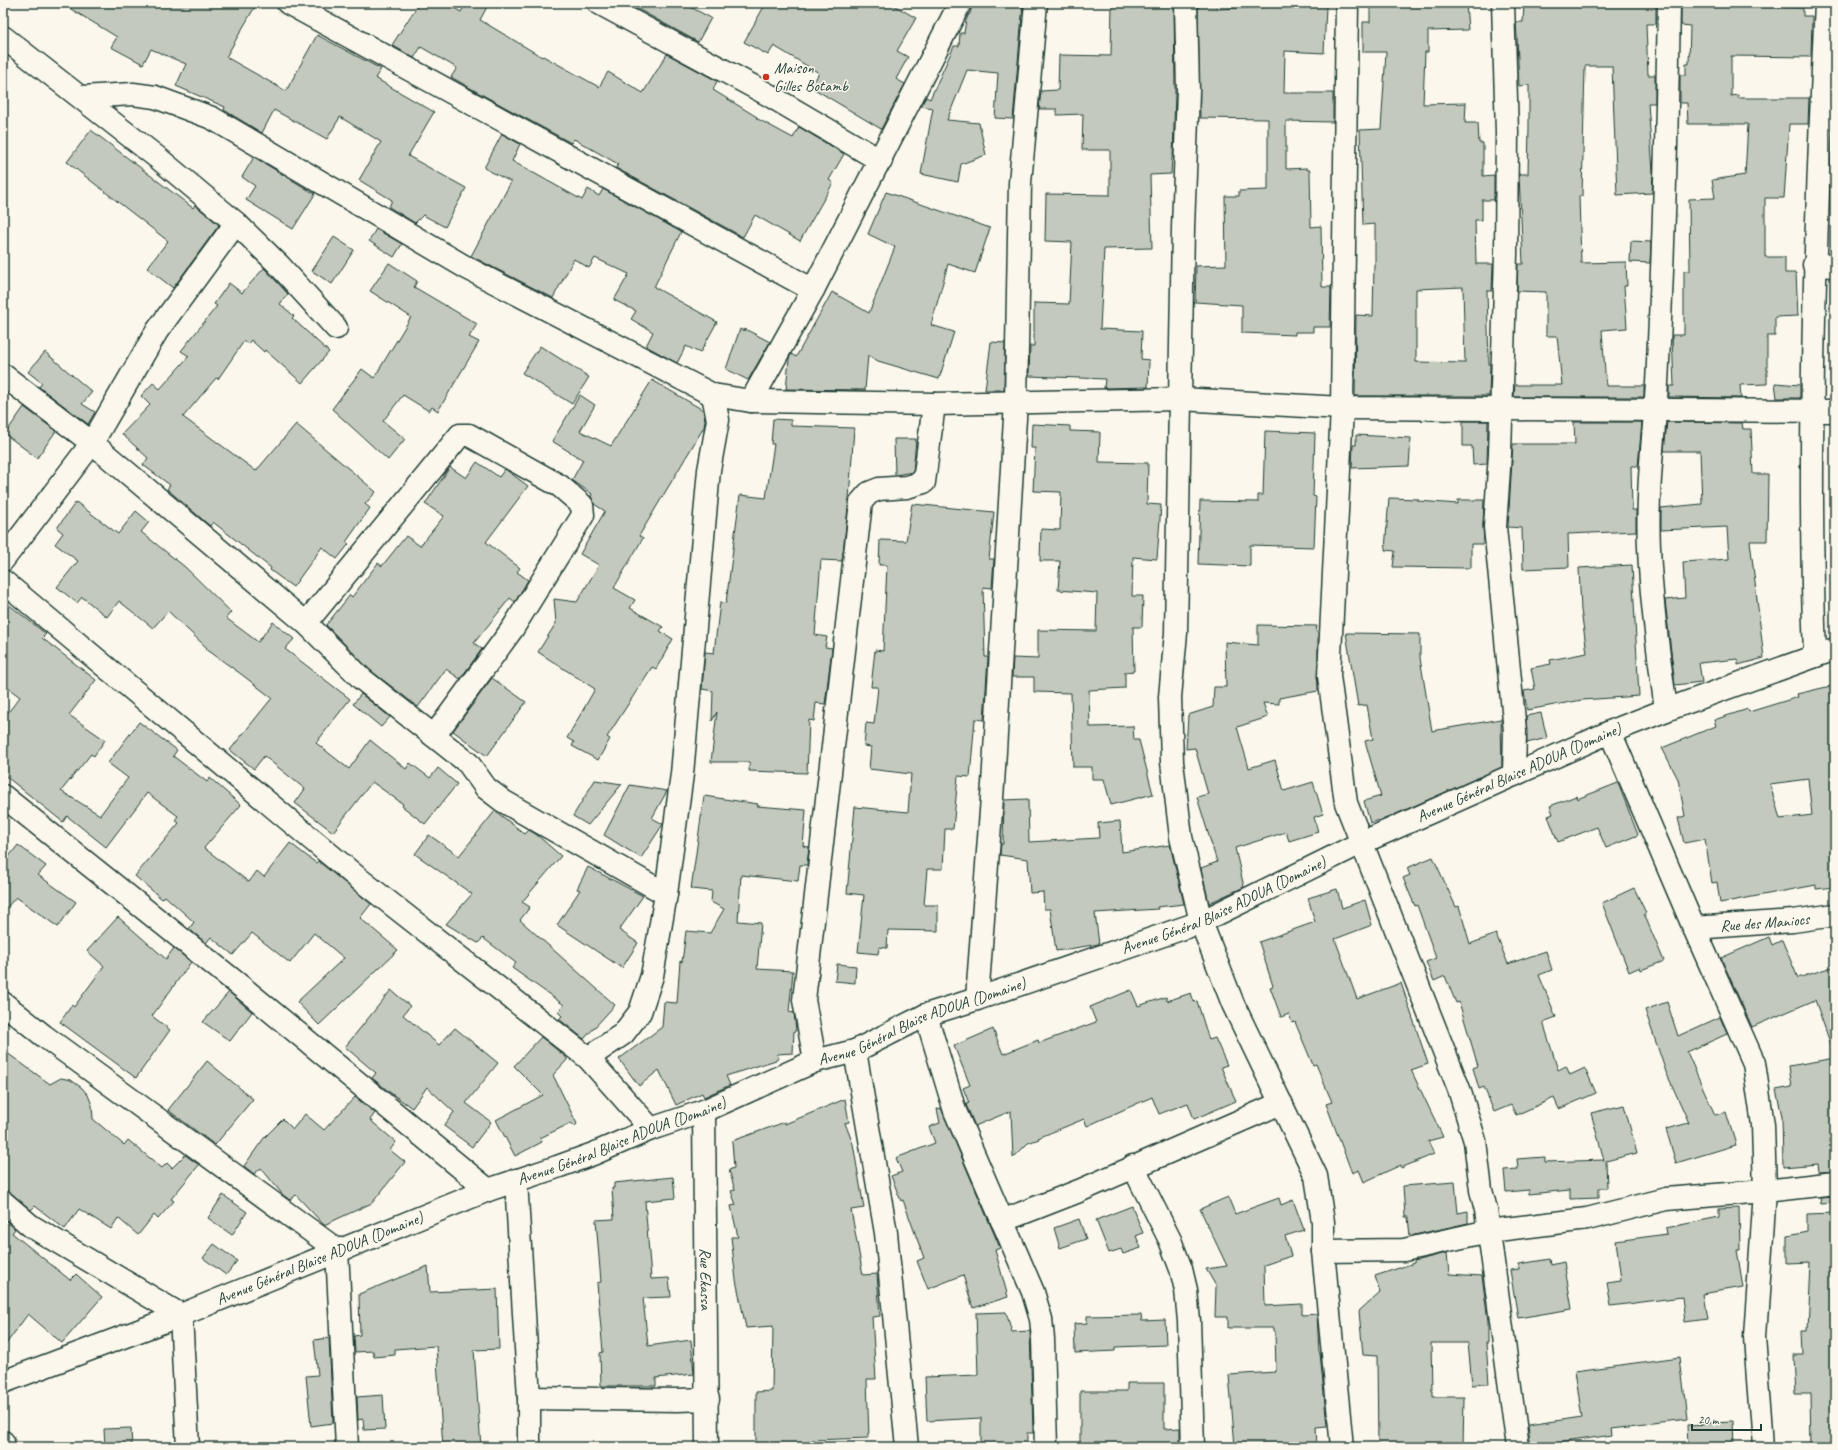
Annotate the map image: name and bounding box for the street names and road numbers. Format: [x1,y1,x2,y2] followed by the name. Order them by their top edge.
[1414,718,1625,827] street label: Avenue Général Blaise ADOUA (Domaine)
[1119,852,1330,959] street label: Avenue Général Blaise ADOUA (Domaine)
[1719,909,1812,936] street label: Rue des Maniocs
[816,973,1029,1070] street label: Avenue Général Blaise ADOUA (Domaine)
[515,1092,730,1190] street label: Avenue Général Blaise ADOUA (Domaine)
[213,1207,427,1310] street label: Avenue Général Blaise ADOUA (Domaine)
[695,1248,716,1311] street label: Rue Ekassa

